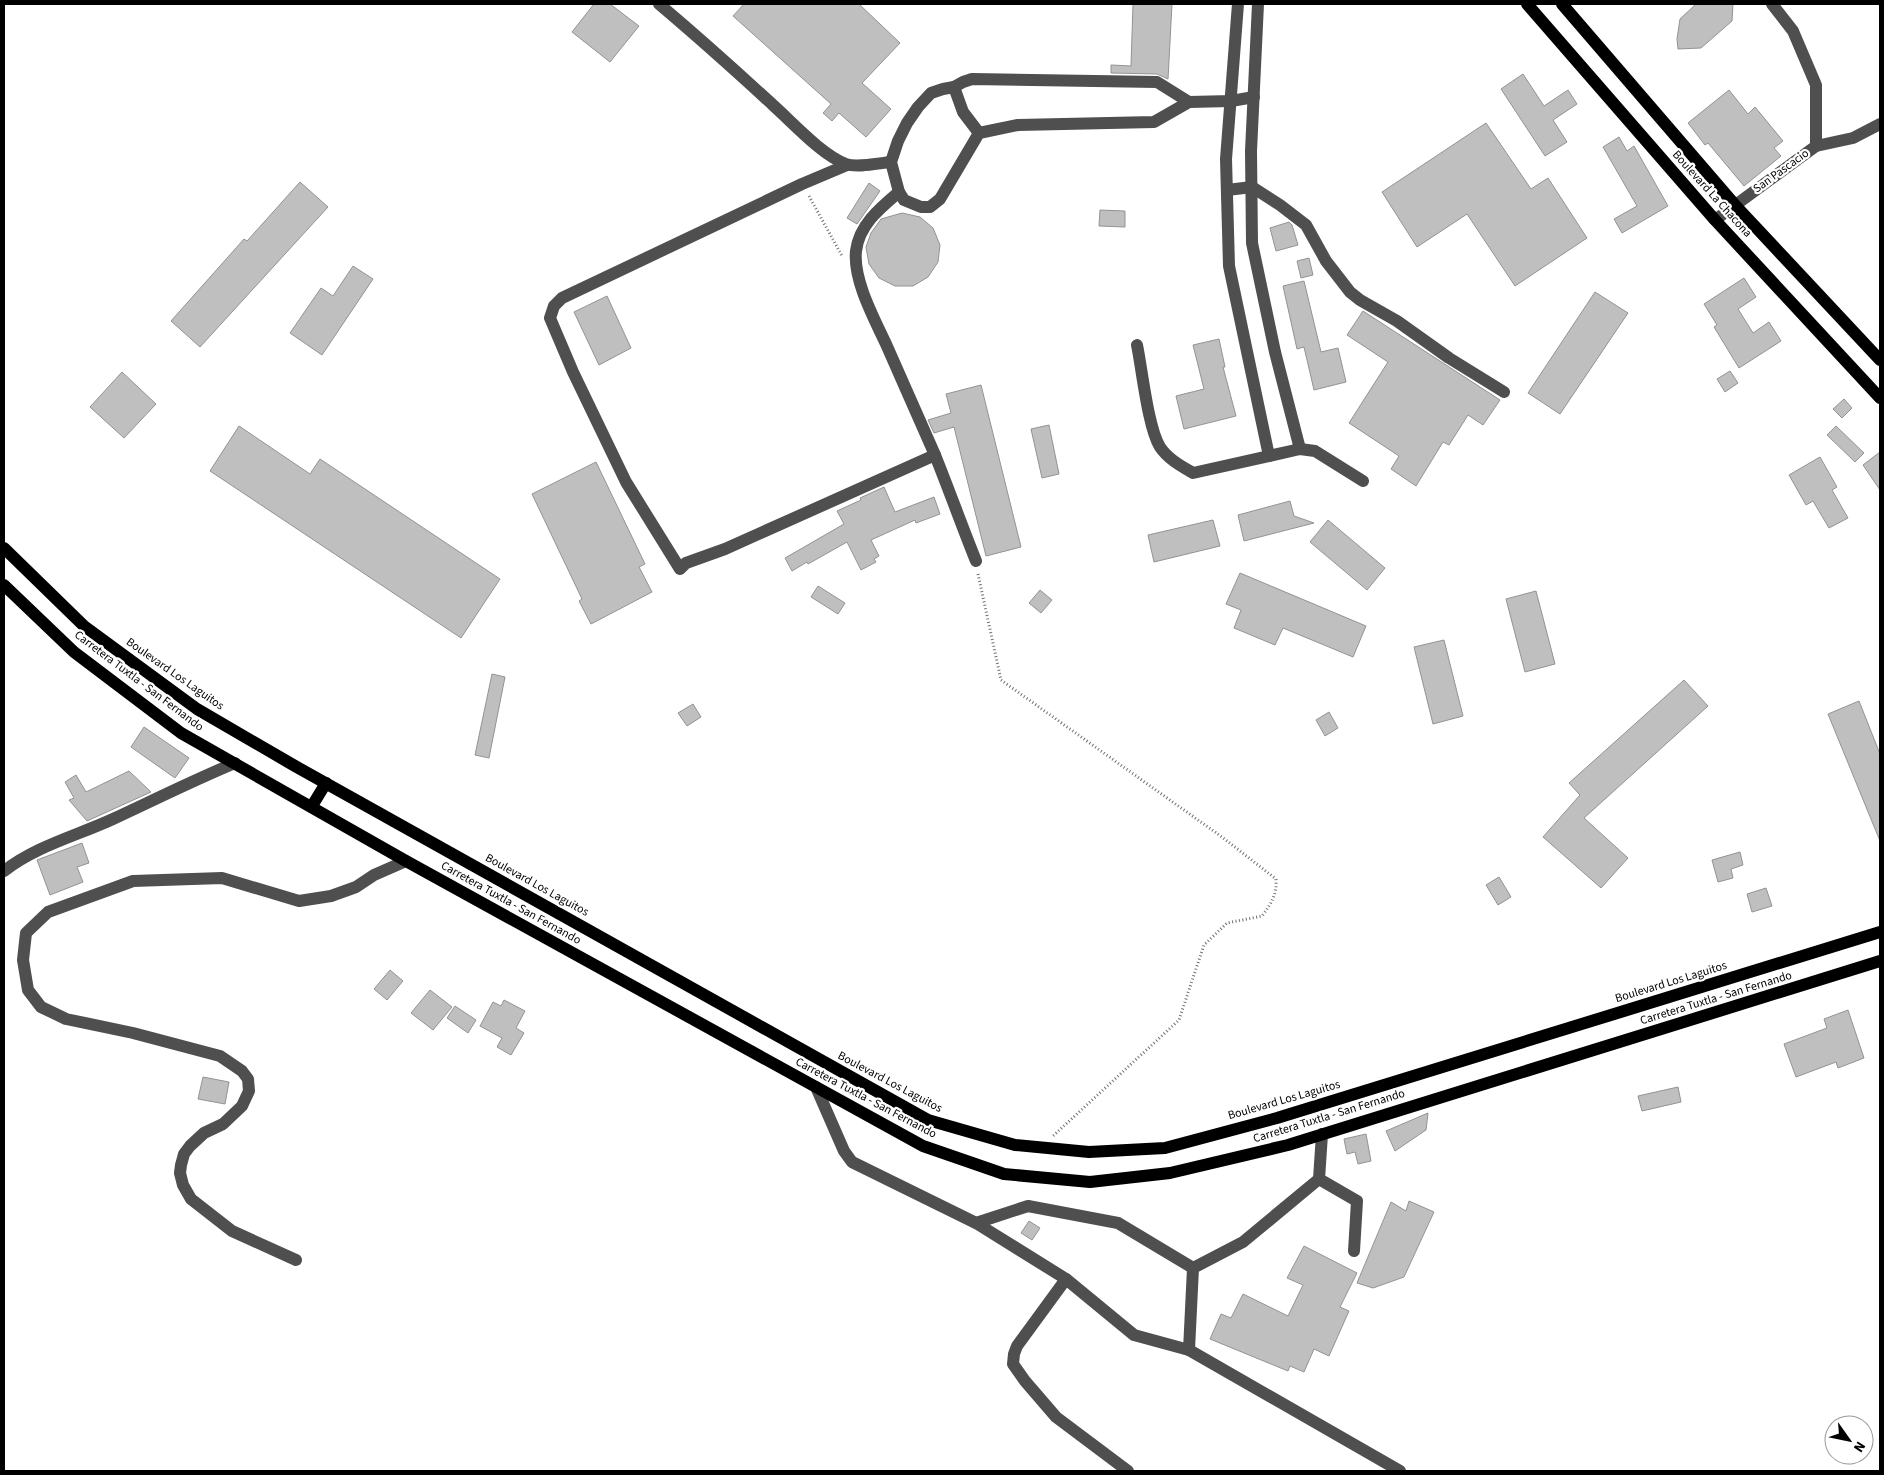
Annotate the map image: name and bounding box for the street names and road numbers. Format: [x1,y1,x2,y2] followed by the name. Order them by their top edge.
[1750,145,1812,197] street label: San Pascacio
[1668,147,1756,241] street label: Boulevard La Chacona
[71,627,207,735] street label: Carretera Tuxtla - San Fernando
[123,634,227,714] street label: Boulevard Los Laguitos
[482,849,592,921] street label: Boulevard Los Laguitos
[438,857,584,949] street label: Carretera Tuxtla - San Fernando
[1613,957,1729,1007] street label: Boulevard Los Laguitos
[1638,967,1794,1029] street label: Carretera Tuxtla - San Fernando
[835,1047,945,1117] street label: Boulevard Los Laguitos
[792,1053,940,1143] street label: Carretera Tuxtla - San Fernando
[1226,1076,1342,1124] street label: Boulevard Los Laguitos
[1251,1085,1407,1147] street label: Carretera Tuxtla - San Fernando

